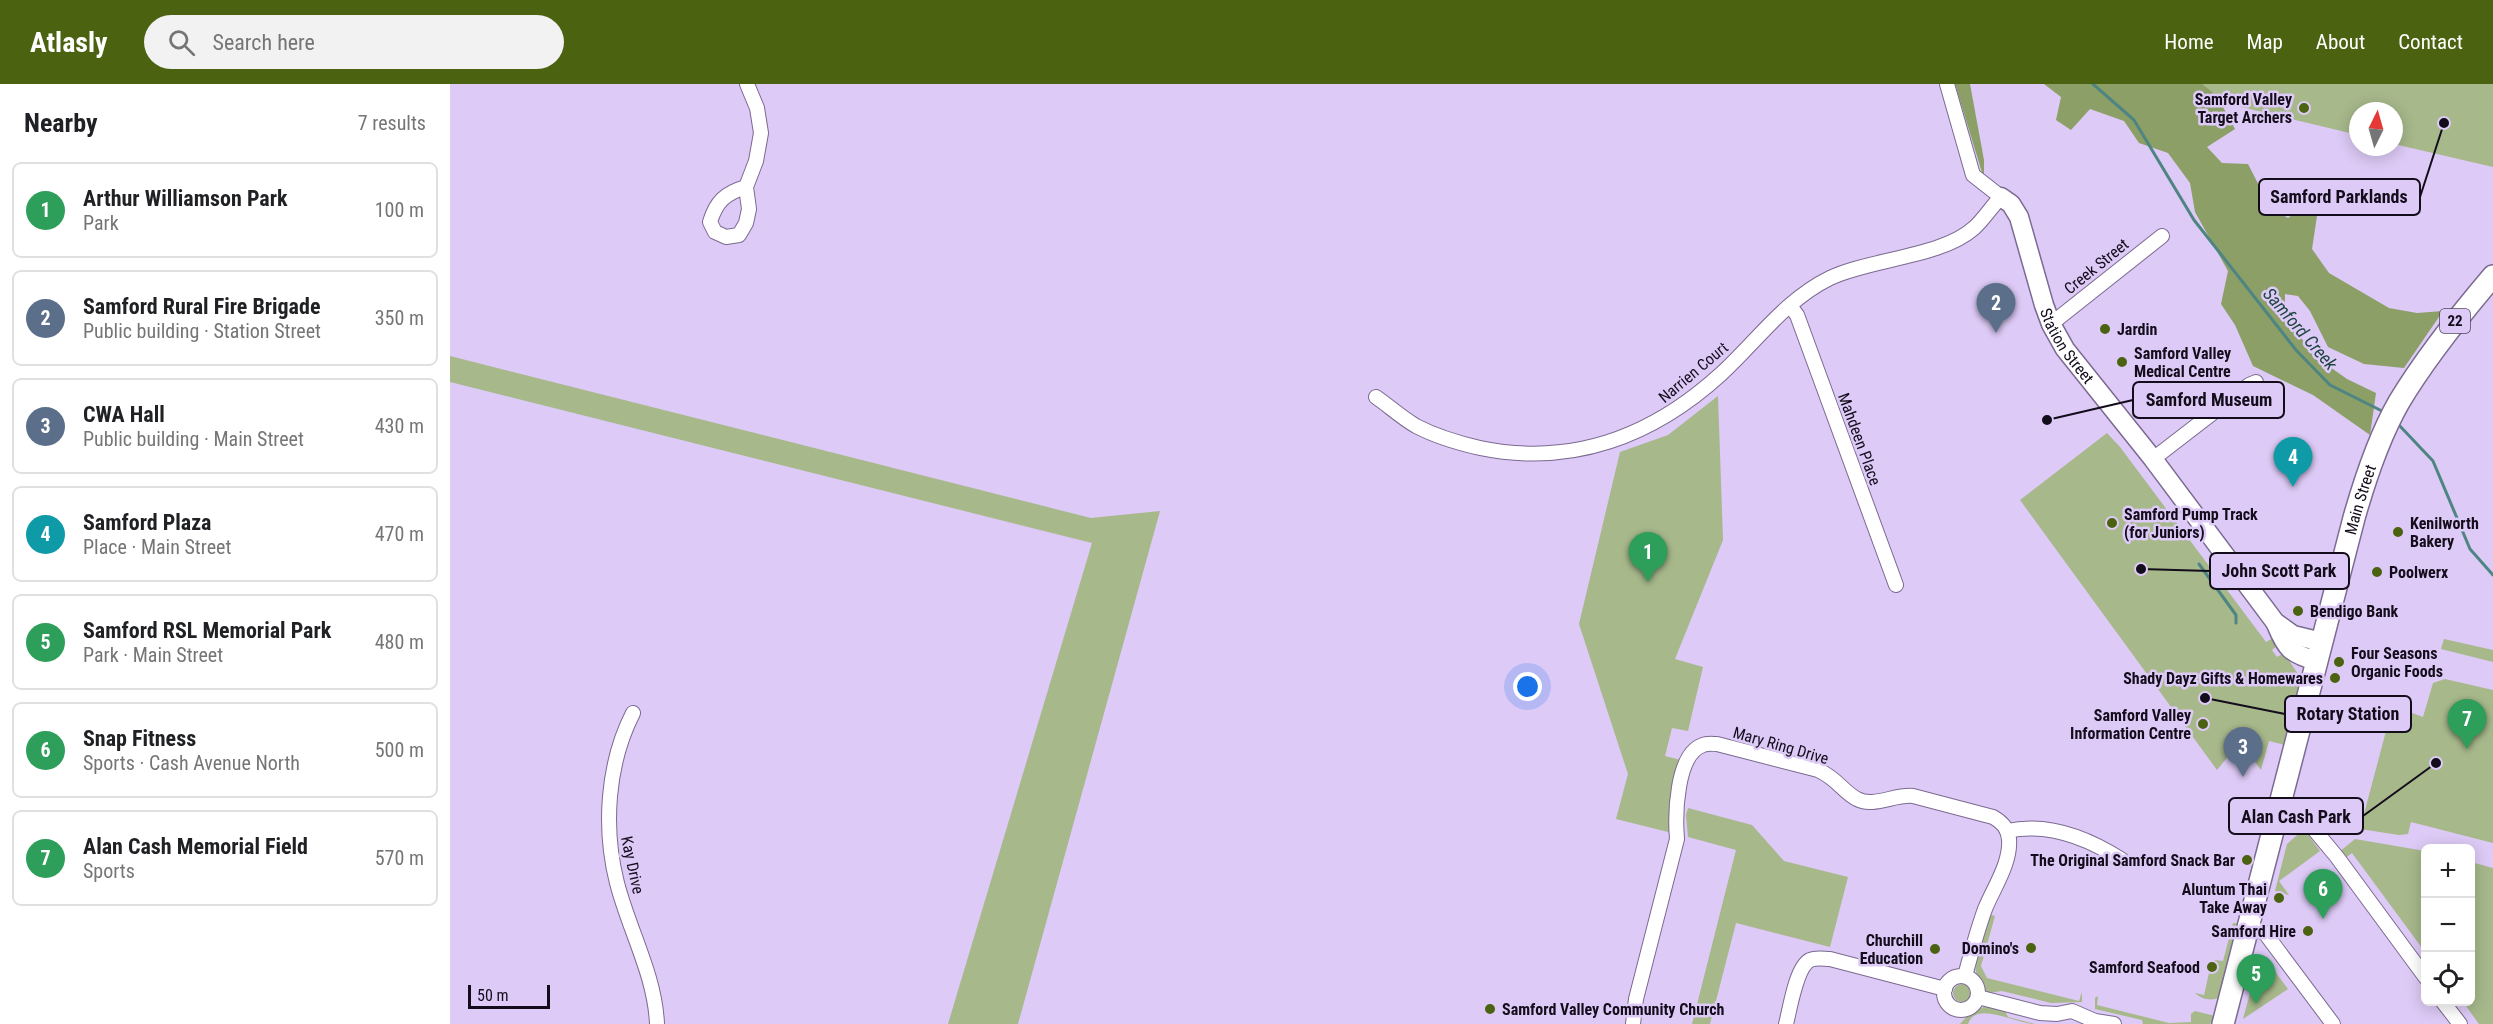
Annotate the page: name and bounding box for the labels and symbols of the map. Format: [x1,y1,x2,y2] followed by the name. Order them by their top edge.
[2195,90,2292,127] place label: Samford Valley Target Archers
[2297,101,2311,115] marker: Samford Valley Target Archers
[2349,102,2403,156] north arrow
[2259,179,2420,215] callout: Samford Parklands
[2270,186,2408,207] text: Samford Parklands
[2060,235,2132,298] street label: Creek Street
[2259,283,2343,375] water label: Samford Creek
[1976,284,2016,333] pin: 2
[2036,306,2098,388] street label: Station Street
[2440,309,2470,333] road number: 22
[2117,320,2157,339] place label: Jardin
[2098,322,2112,336] marker: Jardin
[1655,338,1732,407] street label: Narrien Court
[2134,344,2231,381] place label: Samford Valley Medical Centre
[2115,355,2129,369] marker: Samford Valley Medical Centre
[2133,382,2284,418] callout: Samford Museum
[2146,389,2272,410] text: Samford Museum
[1834,390,1885,488] street label: Mahdeen Place
[2274,438,2312,487] pin: 4
[2341,462,2380,537] street label: Main Street
[2124,505,2258,542] place label: Samford Pump Track (for Juniors)
[2410,514,2479,551] place label: Kenilworth Bakery
[2105,516,2119,530] marker: Samford Pump Track (for Juniors)
[2391,525,2405,539] marker: Kenilworth Bakery
[1628,532,1668,582] pin: 1
[2210,553,2349,589] callout: John Scott Park
[2222,560,2337,581] text: John Scott Park
[2389,563,2449,582] place label: Poolwerx
[2370,565,2384,579] marker: Poolwerx
[2310,602,2399,621] place label: Bendigo Bank
[2291,604,2305,618] marker: Bendigo Bank
[2351,644,2443,681] place label: Four Seasons Organic Foods
[2332,655,2346,669] marker: Four Seasons Organic Foods
[2123,669,2323,688] place label: Shady Dayz Gifts & Homewares
[2328,671,2342,685] marker: Shady Dayz Gifts & Homewares
[1513,672,1542,701] your location
[2285,696,2411,732] callout: Rotary Station
[2448,700,2486,749] pin: 7
[2297,703,2399,724] text: Rotary Station
[2070,706,2191,743] place label: Samford Valley Information Centre
[2196,717,2210,731] marker: Samford Valley Information Centre
[1731,723,1831,768] street label: Mary Ring Drive
[2224,728,2262,777] pin: 3
[2229,798,2363,834] callout: Alan Cash Park
[2241,806,2351,827] text: Alan Cash Park
[617,835,648,896] street label: Kay Drive
[2030,851,2235,870] place label: The Original Samford Snack Bar
[2240,853,2254,867] marker: The Original Samford Snack Bar
[2304,870,2342,919] pin: 6
[2182,880,2267,917] place label: Aluntum Thai Take Away
[2272,891,2286,905] marker: Aluntum Thai Take Away
[2211,922,2296,941] place label: Samford Hire
[2301,924,2315,938] marker: Samford Hire
[1860,931,1923,968] place label: Churchill Education
[1962,939,2019,958] place label: Domino's
[2024,941,2038,955] marker: Domino's
[1928,942,1942,956] marker: Churchill Education
[2236,954,2276,1004] pin: 5
[2089,958,2200,977] place label: Samford Seafood
[2205,960,2219,974] marker: Samford Seafood
[468,982,550,1010] scale bar
[1502,1000,1725,1019] place label: Samford Valley Community Church
[1483,1002,1497,1016] marker: Samford Valley Community Church

